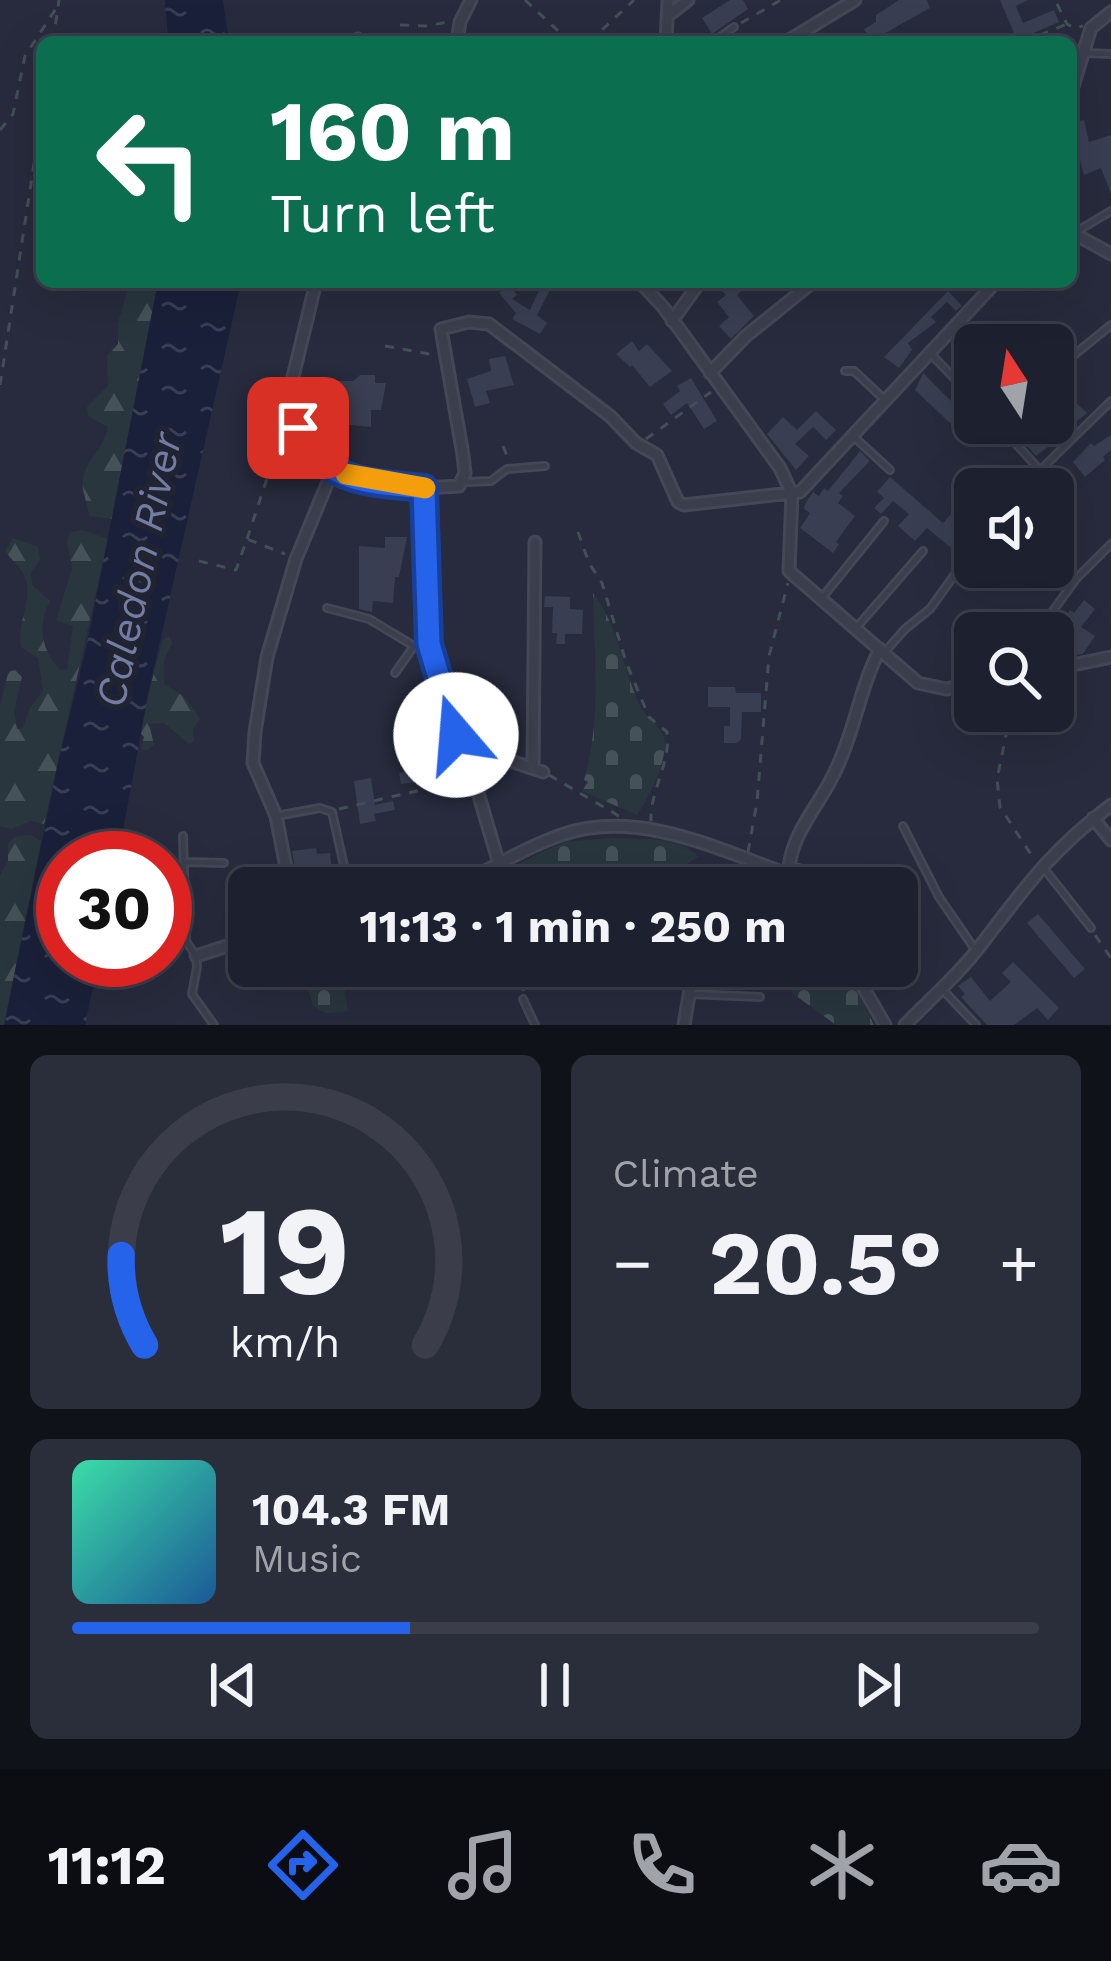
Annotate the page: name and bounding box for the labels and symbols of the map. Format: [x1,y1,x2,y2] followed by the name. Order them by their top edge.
[954,324,1074,444] north arrow
[247,377,349,479] pin
[85,427,192,712] water label: Caledon River
[393,672,519,798] position arrow
[36,831,192,987] speed limit sign: 30

